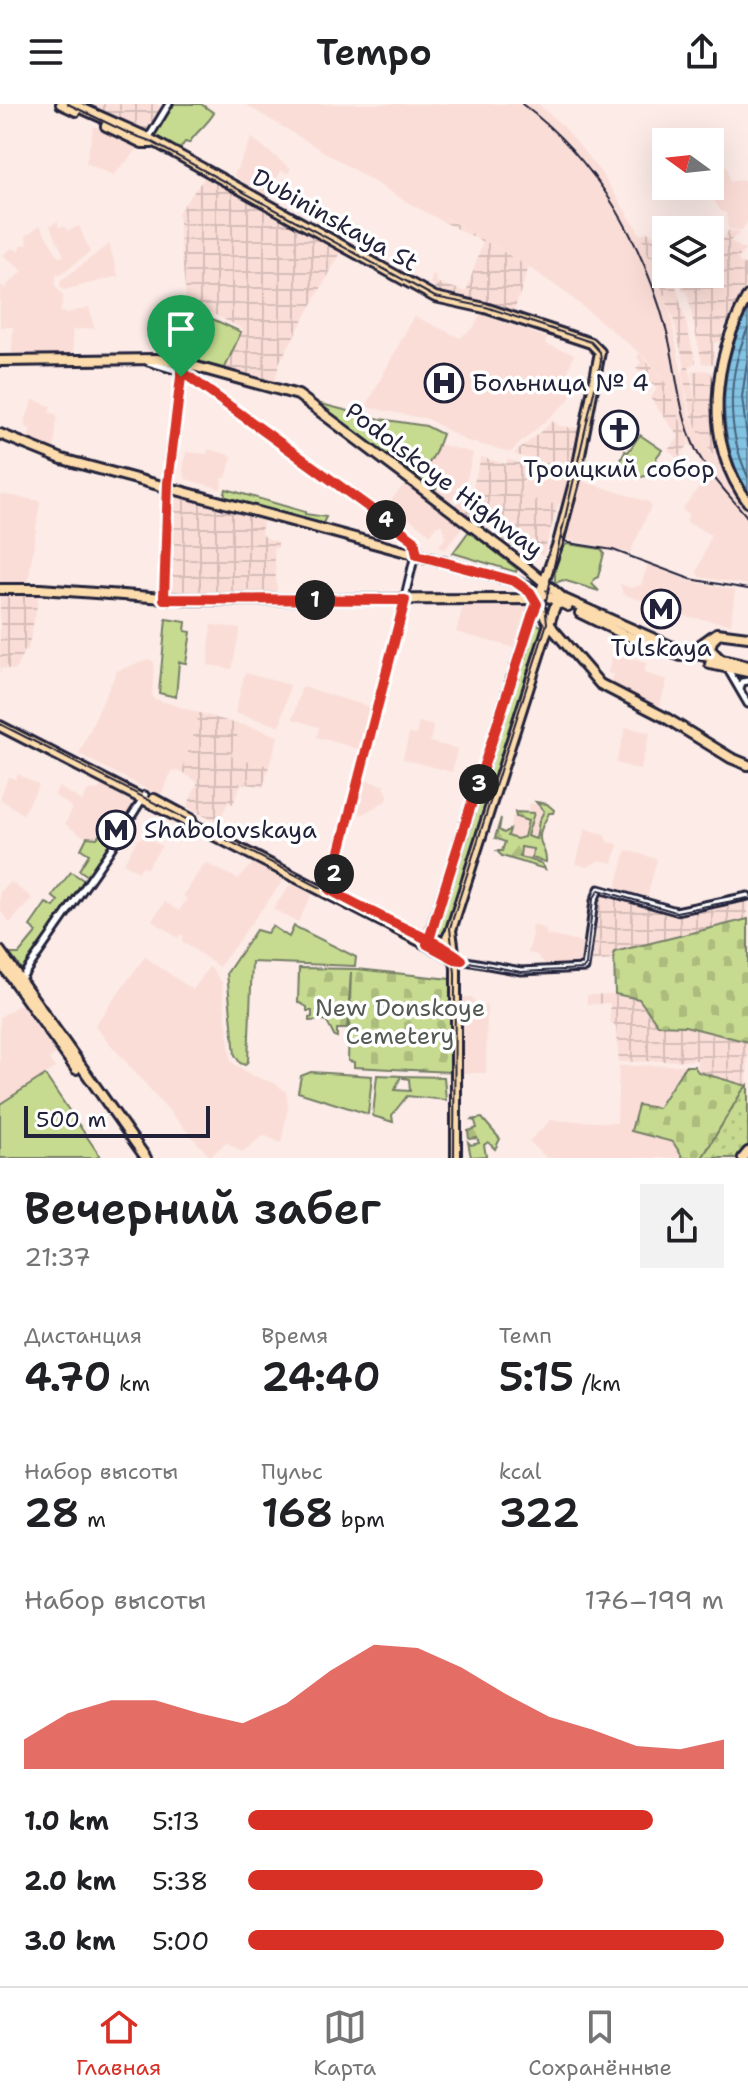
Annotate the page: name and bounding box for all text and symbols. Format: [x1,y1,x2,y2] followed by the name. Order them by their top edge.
[316,28,432,77] text: Tempo
[24,30,68,74] icon: menu
[680,30,724,74] icon: share
[652,128,724,200] north arrow
[652,128,724,288] map controls
[246,161,424,279] street label: Dubininskaya St
[652,216,724,288] button: layers
[147,295,215,377] pin
[159,307,203,351] icon: arrive
[423,362,465,404] hospital icon: Больница № 4
[472,367,649,399] place label: Больница № 4
[339,395,549,565] street label: Podolskoye Highway
[598,409,640,451] church icon: Троицкий собор
[523,453,715,485] place label: Троицкий собор
[366,500,406,540] pin: 4
[378,505,394,534] text: 4
[295,580,335,620] pin: 1
[310,585,320,614] text: 1
[640,588,682,630] metro station icon: Tulskaya
[610,632,712,664] place label: Tulskaya
[459,764,499,804] pin: 3
[471,769,487,798] text: 3
[95,809,137,851] metro station icon: Shabolovskaya
[144,814,317,846] place label: Shabolovskaya
[314,854,354,894] pin: 2
[326,859,342,888] text: 2
[315,992,485,1052] park label: New Donskoye Cemetery
[24,1102,210,1138] scale bar
[36,1105,106,1134] text: 500 m
[24,1179,381,1238] text: Вечерний забег
[640,1184,724,1268] button: share
[24,1239,91,1274] text: 21:37
[24,1321,142,1350] text: Дистанция
[261,1321,328,1350] text: Время
[499,1321,552,1350] text: Темп
[24,1350,112,1404] text: 4.70
[261,1350,381,1404] text: 24:40
[499,1350,574,1404] text: 5:15
[112,1369,150,1398] text: km
[574,1369,621,1398] text: /km
[24,1457,178,1486] text: Набор высоты
[261,1457,323,1486] text: Пульс
[499,1457,541,1486] text: kcal
[24,1486,79,1540] text: 28
[261,1486,333,1540] text: 168
[499,1486,580,1540] text: 322
[79,1505,106,1534] text: m
[333,1505,385,1534] text: bpm
[24,1582,206,1617] text: Набор высоты
[584,1582,724,1617] text: 176–199 m
[24,1803,109,1838] text: 1.0 km
[152,1803,200,1838] text: 5:13
[24,1863,116,1898] text: 2.0 km
[152,1863,208,1898] text: 5:38
[24,1923,116,1958] text: 3.0 km
[152,1923,209,1958] text: 5:00
[76,2005,161,2082] tab: Главная
[313,2005,376,2082] tab: Карта
[528,2005,672,2082] tab: Сохранённые

